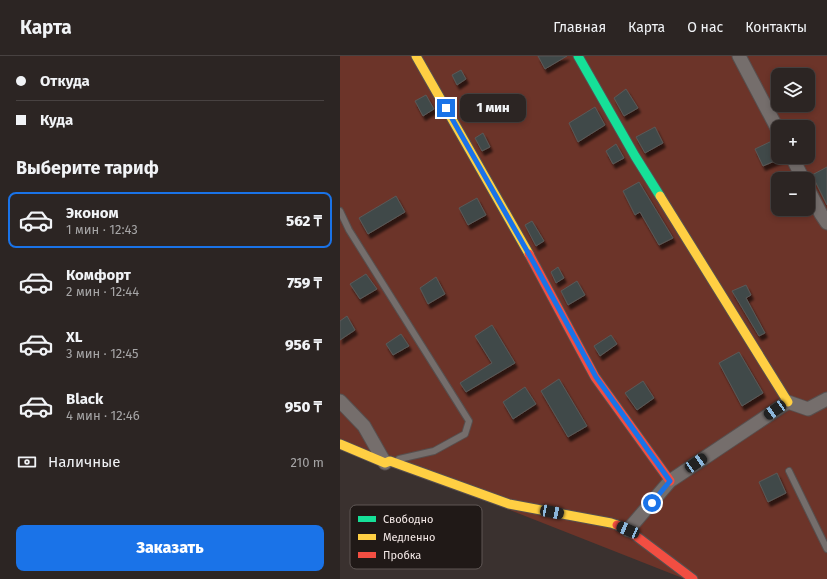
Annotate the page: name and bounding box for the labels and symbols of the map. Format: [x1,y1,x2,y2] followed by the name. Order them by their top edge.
[460,94,526,122] callout: 1 мин
[437,99,455,117] route end
[762,398,788,422] car
[683,451,709,475] car
[643,494,661,512] route start
[539,504,565,520] car
[350,505,482,569] legend
[383,513,433,526] text: Свободно
[615,520,641,540] car
[383,531,435,544] text: Медленно
[383,549,421,562] text: Пробка

